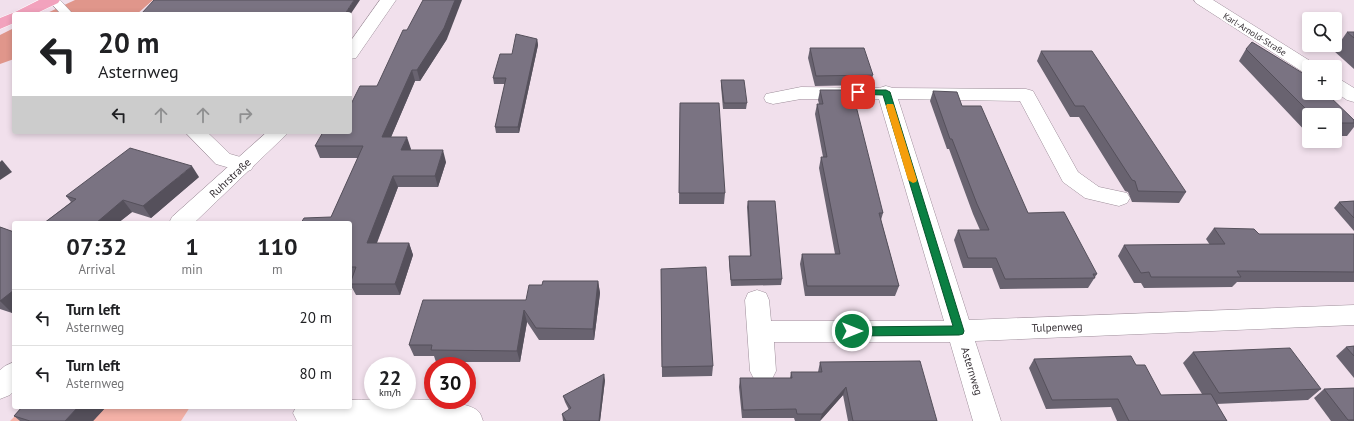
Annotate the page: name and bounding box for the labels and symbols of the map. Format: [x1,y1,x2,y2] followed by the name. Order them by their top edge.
[1221,10,1289,58] street label: Karl-Arnold-Straße
[841,75,875,109] pin
[206,155,254,201] street label: Ruhrstraße
[831,310,873,352] position arrow
[1031,319,1083,335] street label: Tulpenweg
[958,345,986,397] street label: Asternweg
[424,357,476,409] speed limit sign: 30

